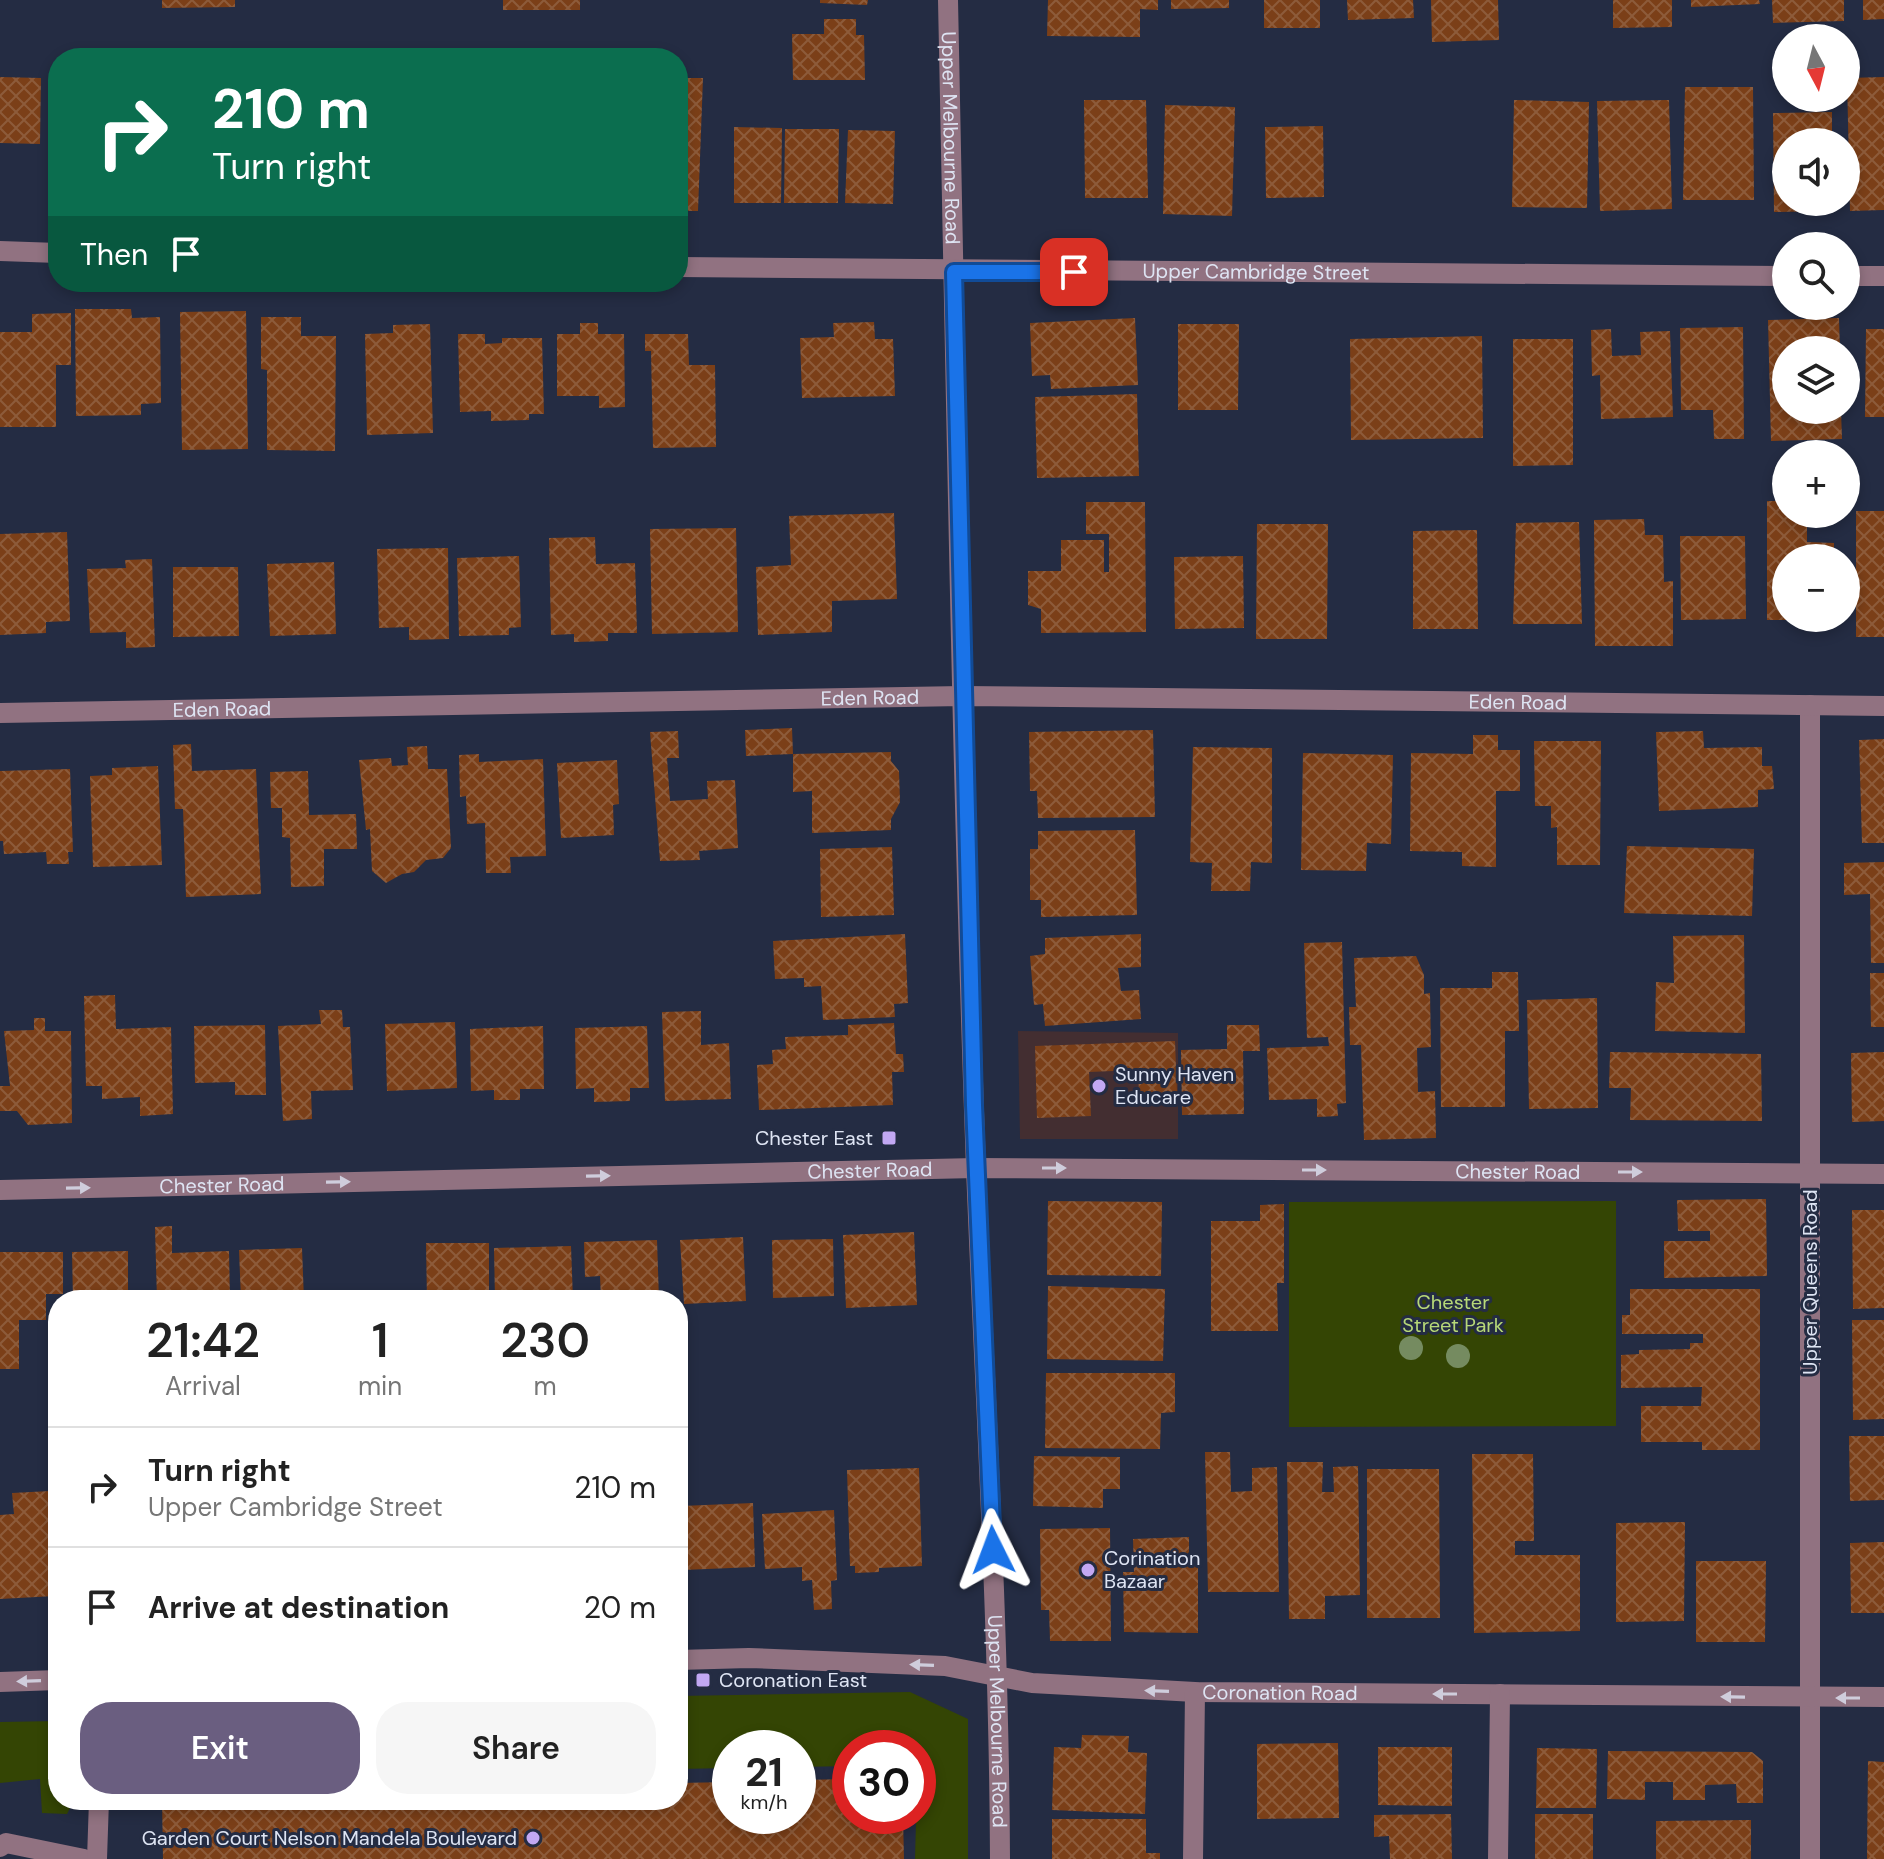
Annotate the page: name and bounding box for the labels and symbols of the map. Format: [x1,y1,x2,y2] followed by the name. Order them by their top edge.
[1772,24,1860,112] north arrow
[936,31,966,245] street label: Upper Melbourne Road
[1040,238,1108,306] pin
[1142,258,1370,286] street label: Upper Cambridge Street
[820,684,919,711] street label: Eden Road
[1468,688,1567,716] street label: Eden Road
[172,695,272,723] street label: Eden Road
[1115,1061,1234,1110] place label: Sunny Haven Educare
[1090,1077,1108,1095] marker: Sunny Haven Educare
[755,1125,873,1151] place label: Chester East
[880,1129,898,1147] marker: Chester East
[807,1156,933,1185] street label: Chester Road
[1455,1158,1580,1185] street label: Chester Road
[1042,1162,1067,1174] one-way arrow
[1302,1164,1327,1176] one-way arrow
[1618,1166,1643,1178] one-way arrow
[586,1169,611,1182] one-way arrow
[159,1171,285,1199] street label: Chester Road
[326,1175,351,1188] one-way arrow
[66,1182,91,1194] one-way arrow
[1797,1189,1823,1375] street label: Upper Queens Road
[1402,1289,1504,1338] park label: Chester Street Park
[951,1508,1035,1592] position arrow
[1104,1545,1200,1594] place label: Corination Bazaar
[1079,1561,1097,1579] marker: Corination Bazaar
[982,1614,1013,1828] street label: Upper Melbourne Road
[909,1658,934,1671] one-way arrow
[719,1667,867,1693] place label: Coronation East
[694,1671,712,1689] marker: Coronation East
[16,1675,41,1688] one-way arrow
[1202,1679,1358,1706] street label: Coronation Road
[1144,1684,1169,1697] one-way arrow
[1432,1688,1457,1700] one-way arrow
[1720,1691,1745,1703] one-way arrow
[1835,1692,1860,1704] one-way arrow
[832,1730,936,1834] speed limit sign: 30
[142,1825,517,1851] place label: Garden Court Nelson Mandela Boulevard
[524,1829,542,1847] marker: Garden Court Nelson Mandela Boulevard

